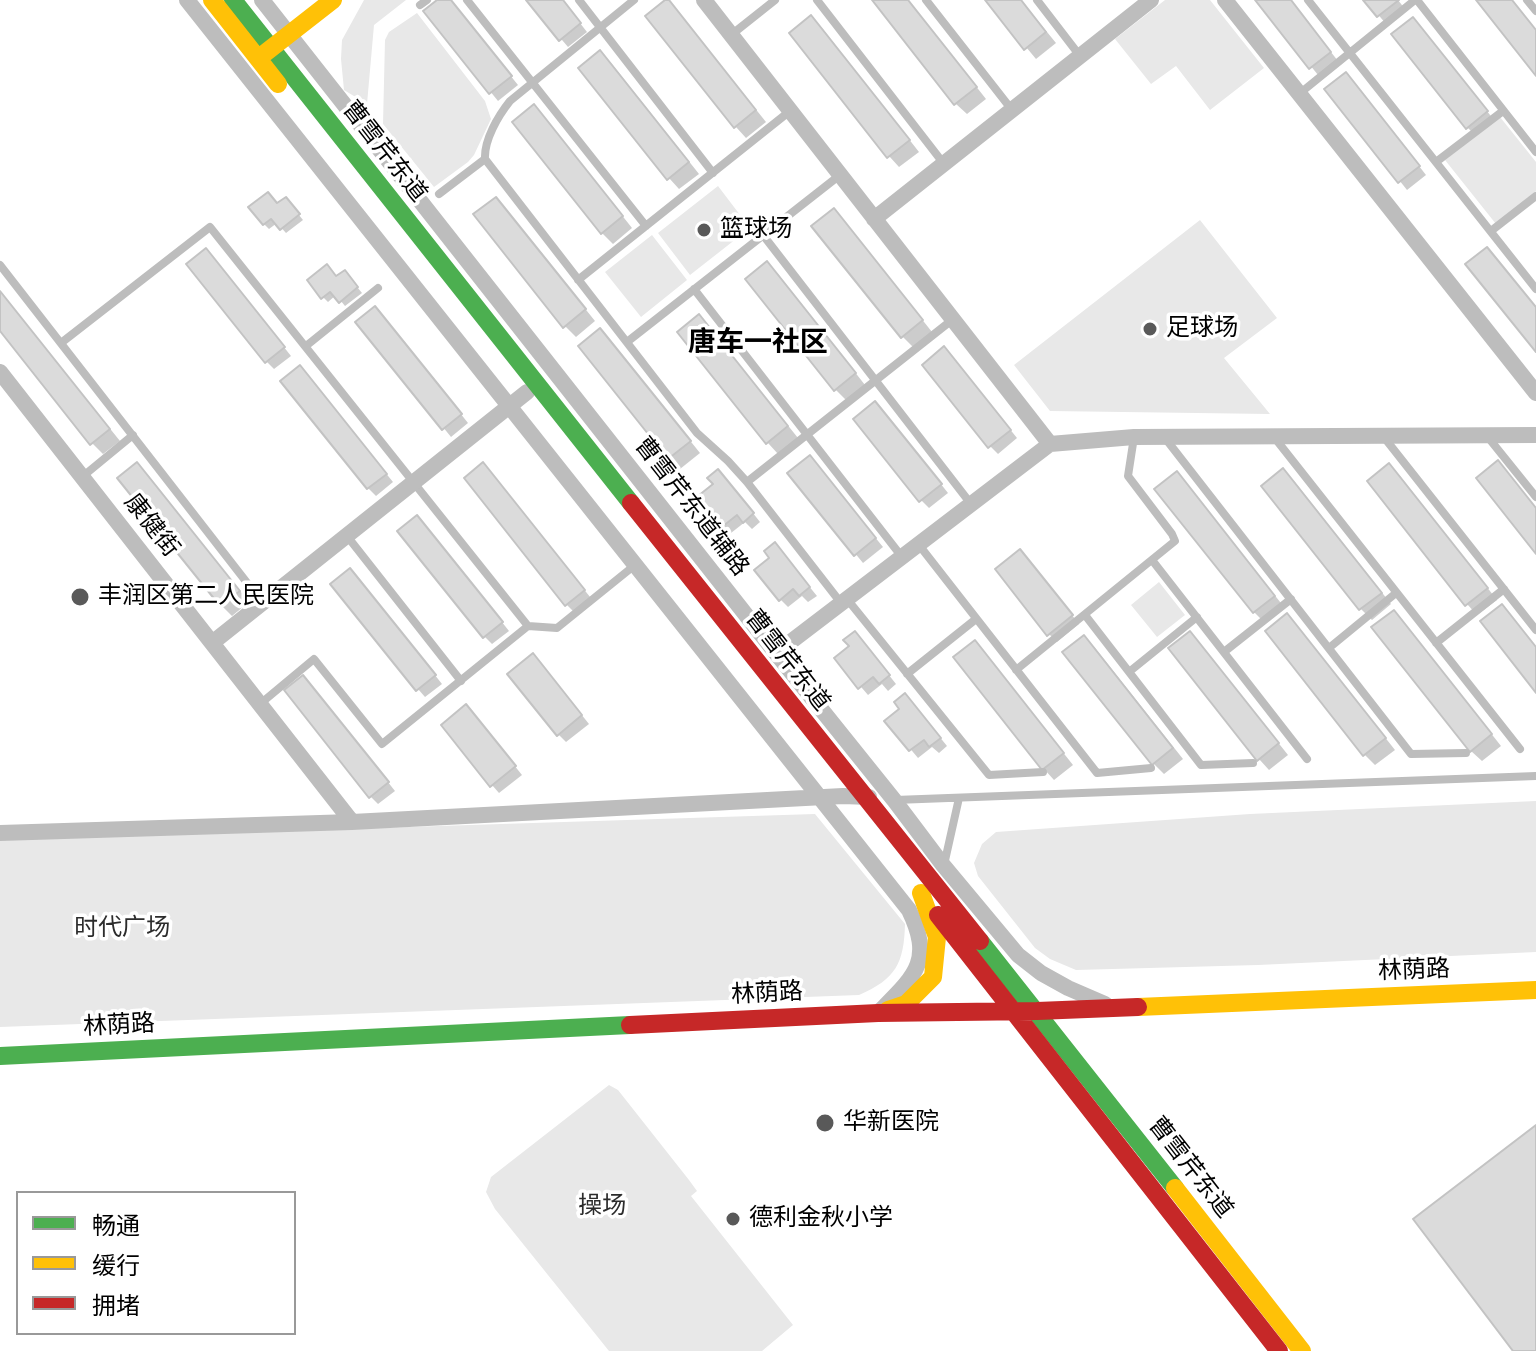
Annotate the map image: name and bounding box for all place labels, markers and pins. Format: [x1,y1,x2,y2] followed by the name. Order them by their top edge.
[720,216,792,244] place label: 篮球场
[695,221,713,239] marker: 篮球场
[1166,315,1238,343] place label: 足球场
[1141,320,1159,338] marker: 足球场
[98,583,314,611] place label: 丰润区第二人民医院
[69,586,91,608] marker: 丰润区第二人民医院
[843,1109,939,1137] place label: 华新医院
[814,1112,836,1134] marker: 华新医院
[749,1205,893,1233] place label: 德利金秋小学
[724,1210,742,1228] marker: 德利金秋小学

